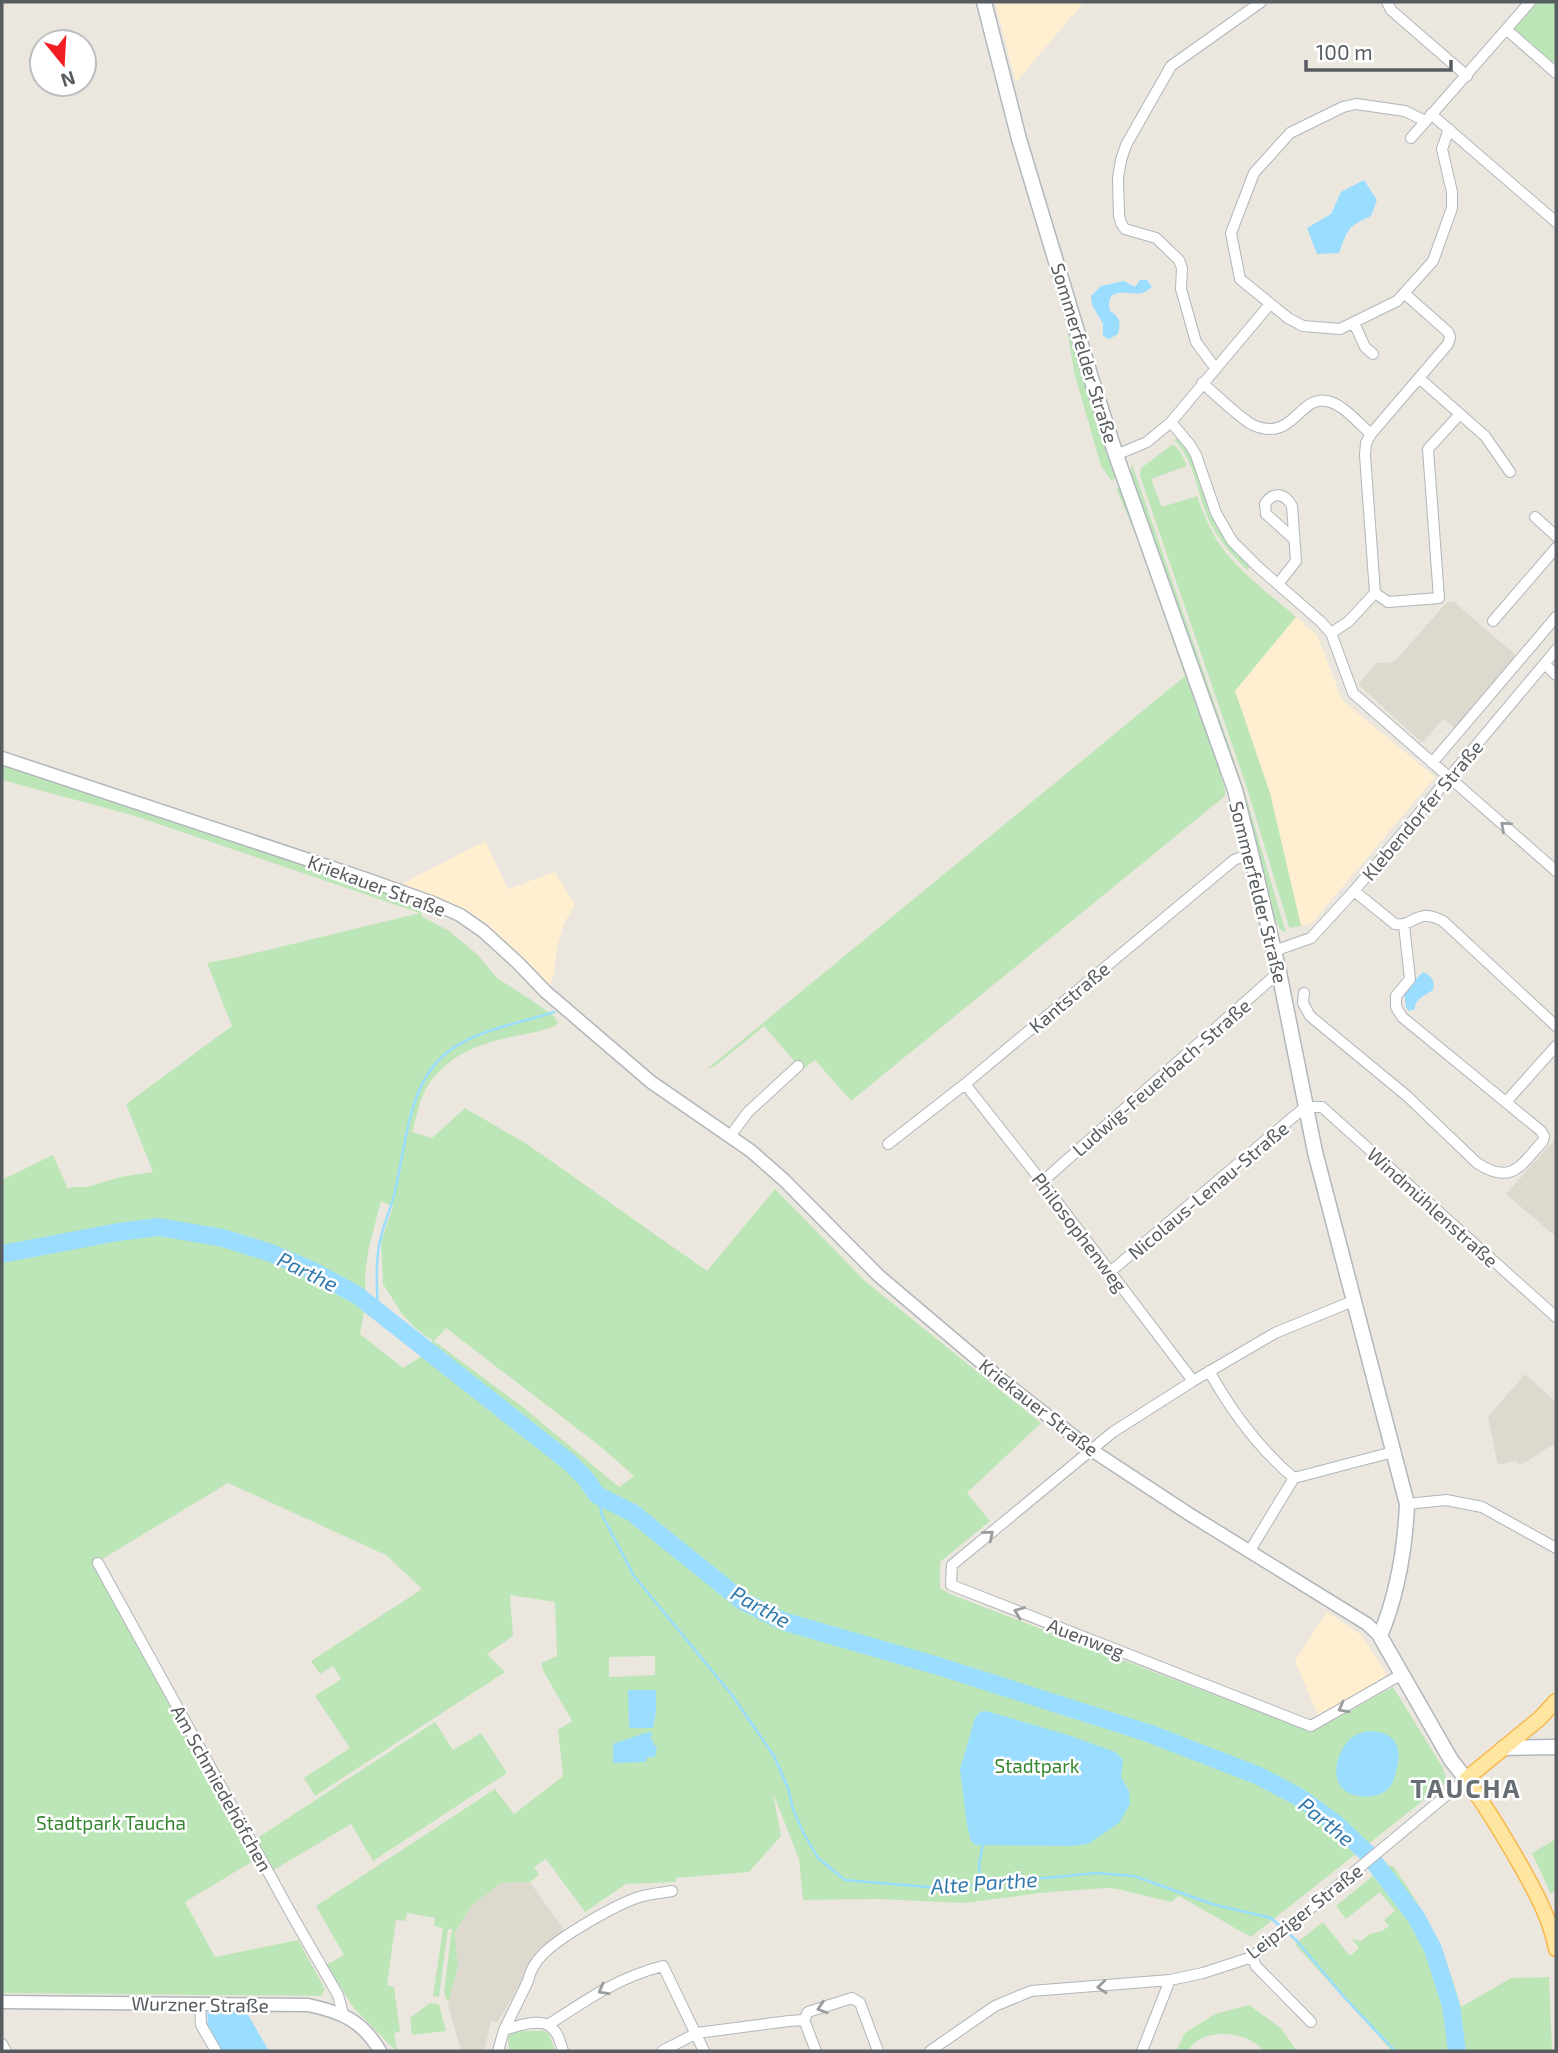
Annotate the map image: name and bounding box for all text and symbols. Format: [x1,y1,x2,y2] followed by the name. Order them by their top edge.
[28,28,98,98] north arrow
[1306,28,1451,72] scale bar
[1316,39,1373,64] text: 100 m
[58,67,78,93] text: N
[1047,260,1123,446] street label: Sommerfelder Straße
[1357,735,1487,885] street label: Klebendorfer Straße
[1225,799,1293,985] street label: Sommerfelder Straße
[1500,822,1513,834] one-way arrow
[305,849,449,921] street label: Kriekauer Straße
[1024,957,1114,1037] street label: Kantstraße
[1067,993,1255,1161] street label: Ludwig-Feuerbach-Straße
[1123,1116,1293,1264] street label: Nicolaus-Lenau-Straße
[1363,1142,1503,1272] street label: Windmühlenstraße
[1028,1168,1133,1297] street label: Philosophenweg
[274,1246,342,1296] water label: Parthe
[975,1353,1103,1461] street label: Kriekauer Straße
[981,1530,993,1543] one-way arrow
[727,1580,795,1632] water label: Parthe
[1013,1606,1025,1620] one-way arrow
[1044,1613,1128,1663] street label: Auenweg
[1337,1700,1350,1713] one-way arrow
[167,1701,277,1875] street label: Am Schmiedehöfchen
[994,1754,1080,1777] park label: Stadtpark
[1411,1772,1522,1803] district label: TAUCHA
[1294,1791,1360,1851] water label: Parthe
[36,1811,186,1834] park label: Stadtpark Taucha
[1241,1859,1367,1963] street label: Leipziger Straße
[929,1866,1038,1898] water label: Alte Parthe
[1096,1979,1108,1994] one-way arrow
[598,1982,611,1995] one-way arrow
[131,1991,269,2017] street label: Wurzner Straße
[816,1999,828,2014] one-way arrow

